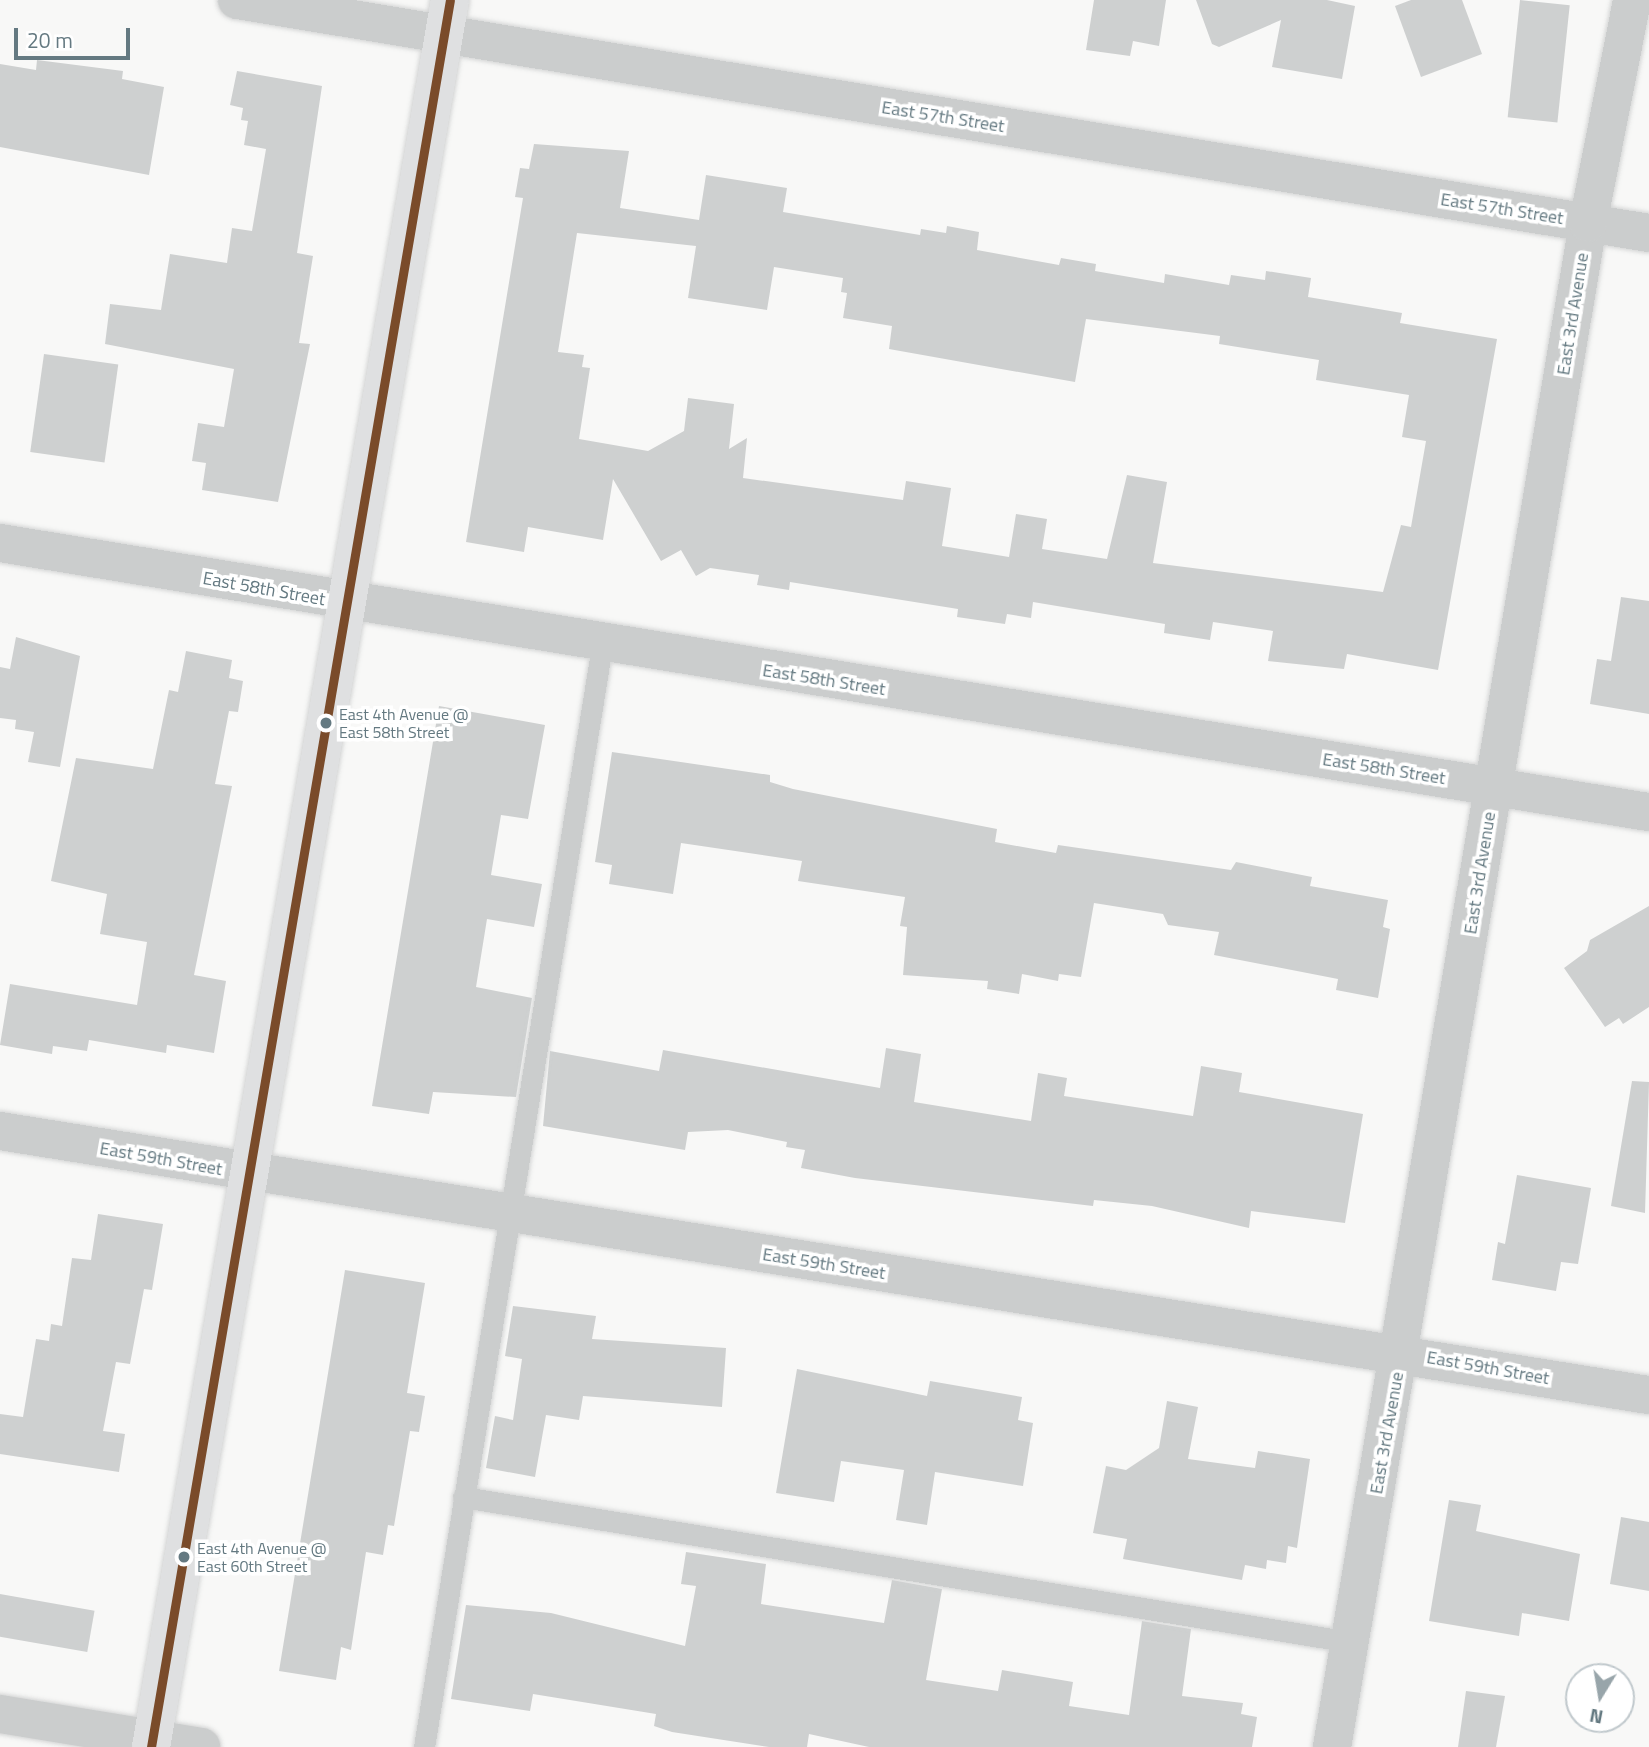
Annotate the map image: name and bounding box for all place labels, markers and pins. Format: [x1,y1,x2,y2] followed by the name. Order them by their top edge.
[339,704,468,742] place label: East 4th Avenue @ East 58th Street
[319,716,333,730] marker: East 4th Avenue @ East 58th Street
[197,1538,326,1576] place label: East 4th Avenue @ East 60th Street
[177,1550,191,1564] marker: East 4th Avenue @ East 60th Street

